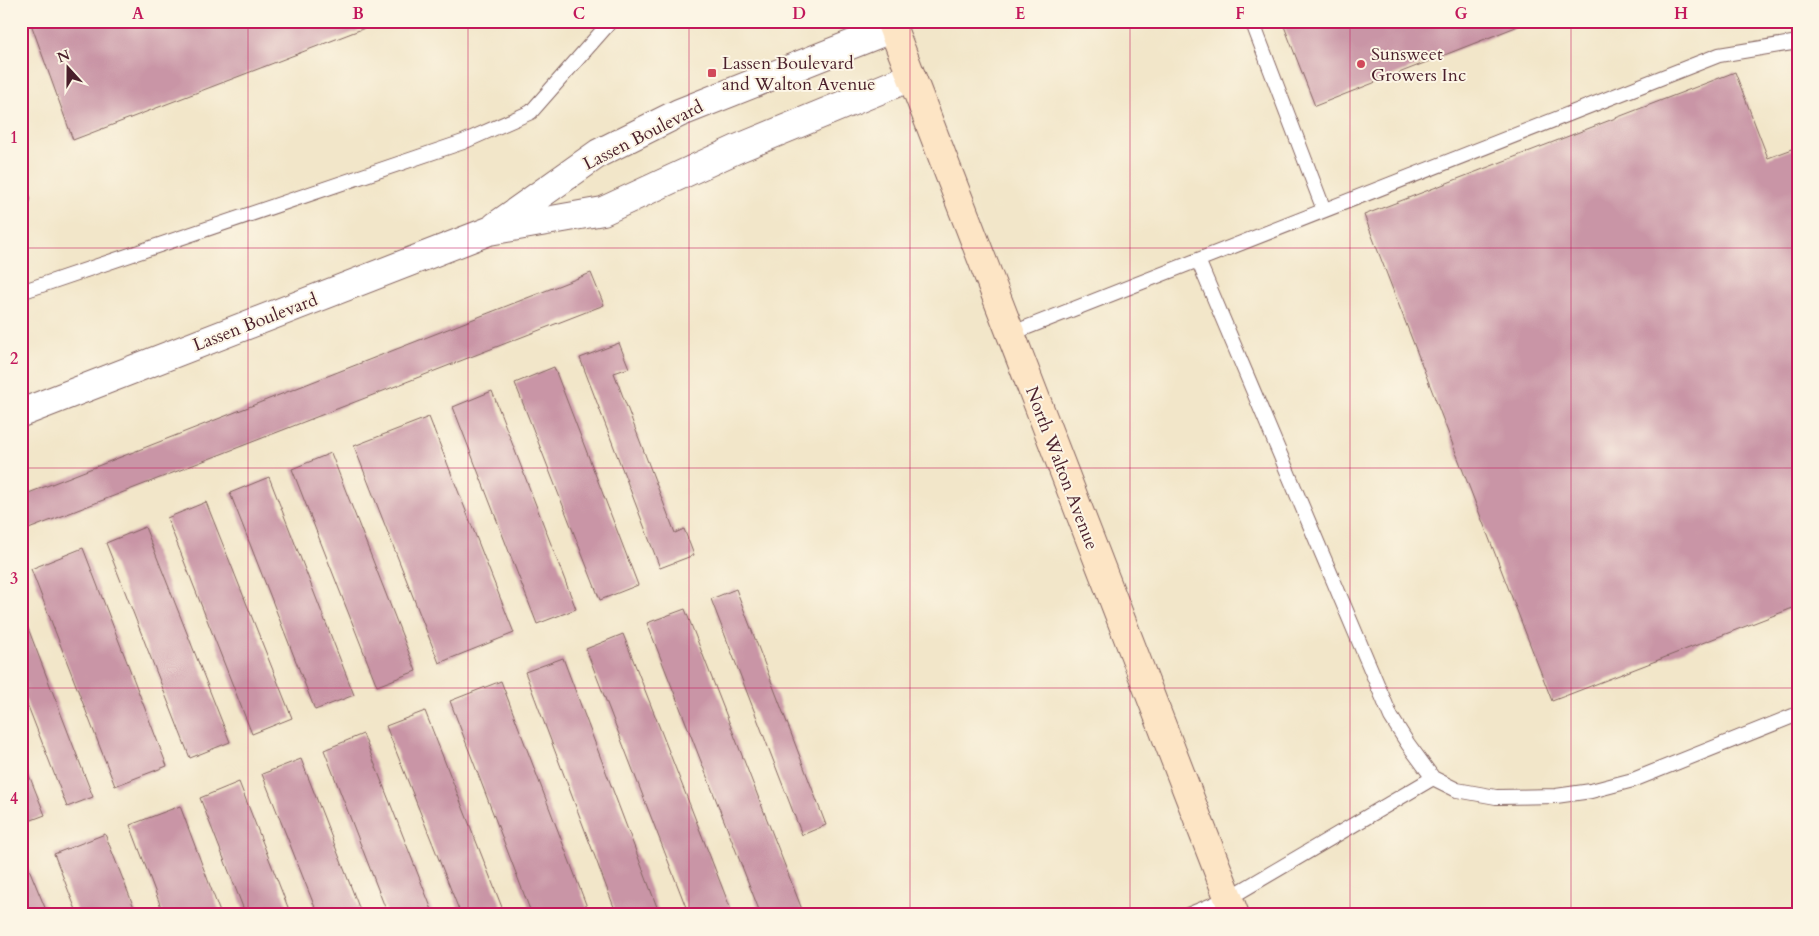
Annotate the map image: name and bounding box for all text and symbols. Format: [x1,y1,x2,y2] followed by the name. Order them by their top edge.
[132,3,144,25] text: A
[352,3,364,25] text: B
[573,3,585,25] text: C
[792,3,806,25] text: D
[1015,3,1025,25] text: E
[1235,3,1245,25] text: F
[1454,3,1468,25] text: G
[1674,3,1688,25] text: H
[42,42,92,92] north arrow
[1371,42,1466,88] place label: Sunsweet Growers Inc
[54,45,73,67] text: N
[722,51,876,97] place label: Lassen Boulevard and Walton Avenue
[1355,58,1367,70] marker: Sunsweet Growers Inc
[706,67,718,79] marker: Lassen Boulevard and Walton Avenue
[579,94,708,176] street label: Lassen Boulevard
[10,127,18,149] text: 1
[189,287,321,358] street label: Lassen Boulevard
[10,348,18,370] text: 2
[1019,383,1104,553] street label: North Walton Avenue
[10,568,18,590] text: 3
[10,788,18,810] text: 4

